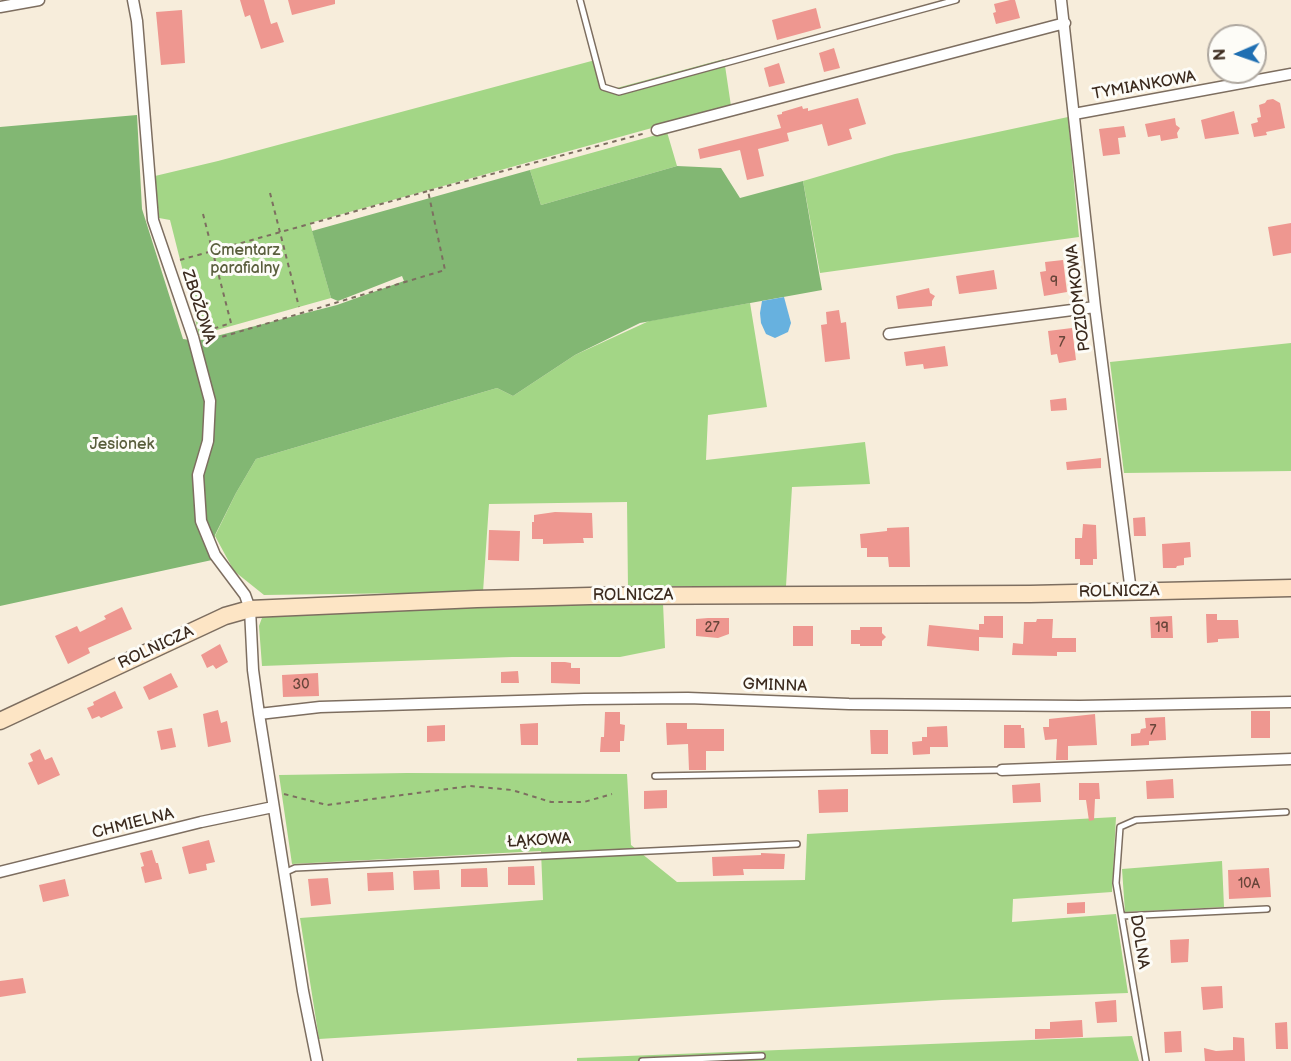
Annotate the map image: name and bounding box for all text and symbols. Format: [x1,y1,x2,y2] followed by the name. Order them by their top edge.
[1207,24,1267,84] north arrow
[1211,48,1230,61] text: N
[1091,67,1197,105] street label: TYMIANKOWA
[210,241,280,279] park label: Cmentarz parafialny
[1063,243,1095,353] street label: POZIOMKOWA
[177,268,219,346] street label: ZBOŻOWA
[1050,274,1058,290] house number: 9
[1059,335,1065,351] house number: 7
[90,435,154,455] park label: Jesionek
[1078,582,1160,602] street label: ROLNICZA
[593,586,673,606] street label: ROLNICZA
[704,620,720,636] house number: 27
[1155,620,1169,636] house number: 19
[115,622,197,674] street label: ROLNICZA
[742,675,808,697] street label: GMINNA
[293,677,309,693] house number: 30
[1150,723,1156,739] house number: 7
[90,805,176,843] street label: CHMIELNA
[506,830,572,852] street label: ŁĄKOWA
[1238,876,1260,892] house number: 10A
[1125,913,1153,971] street label: DOLNA

